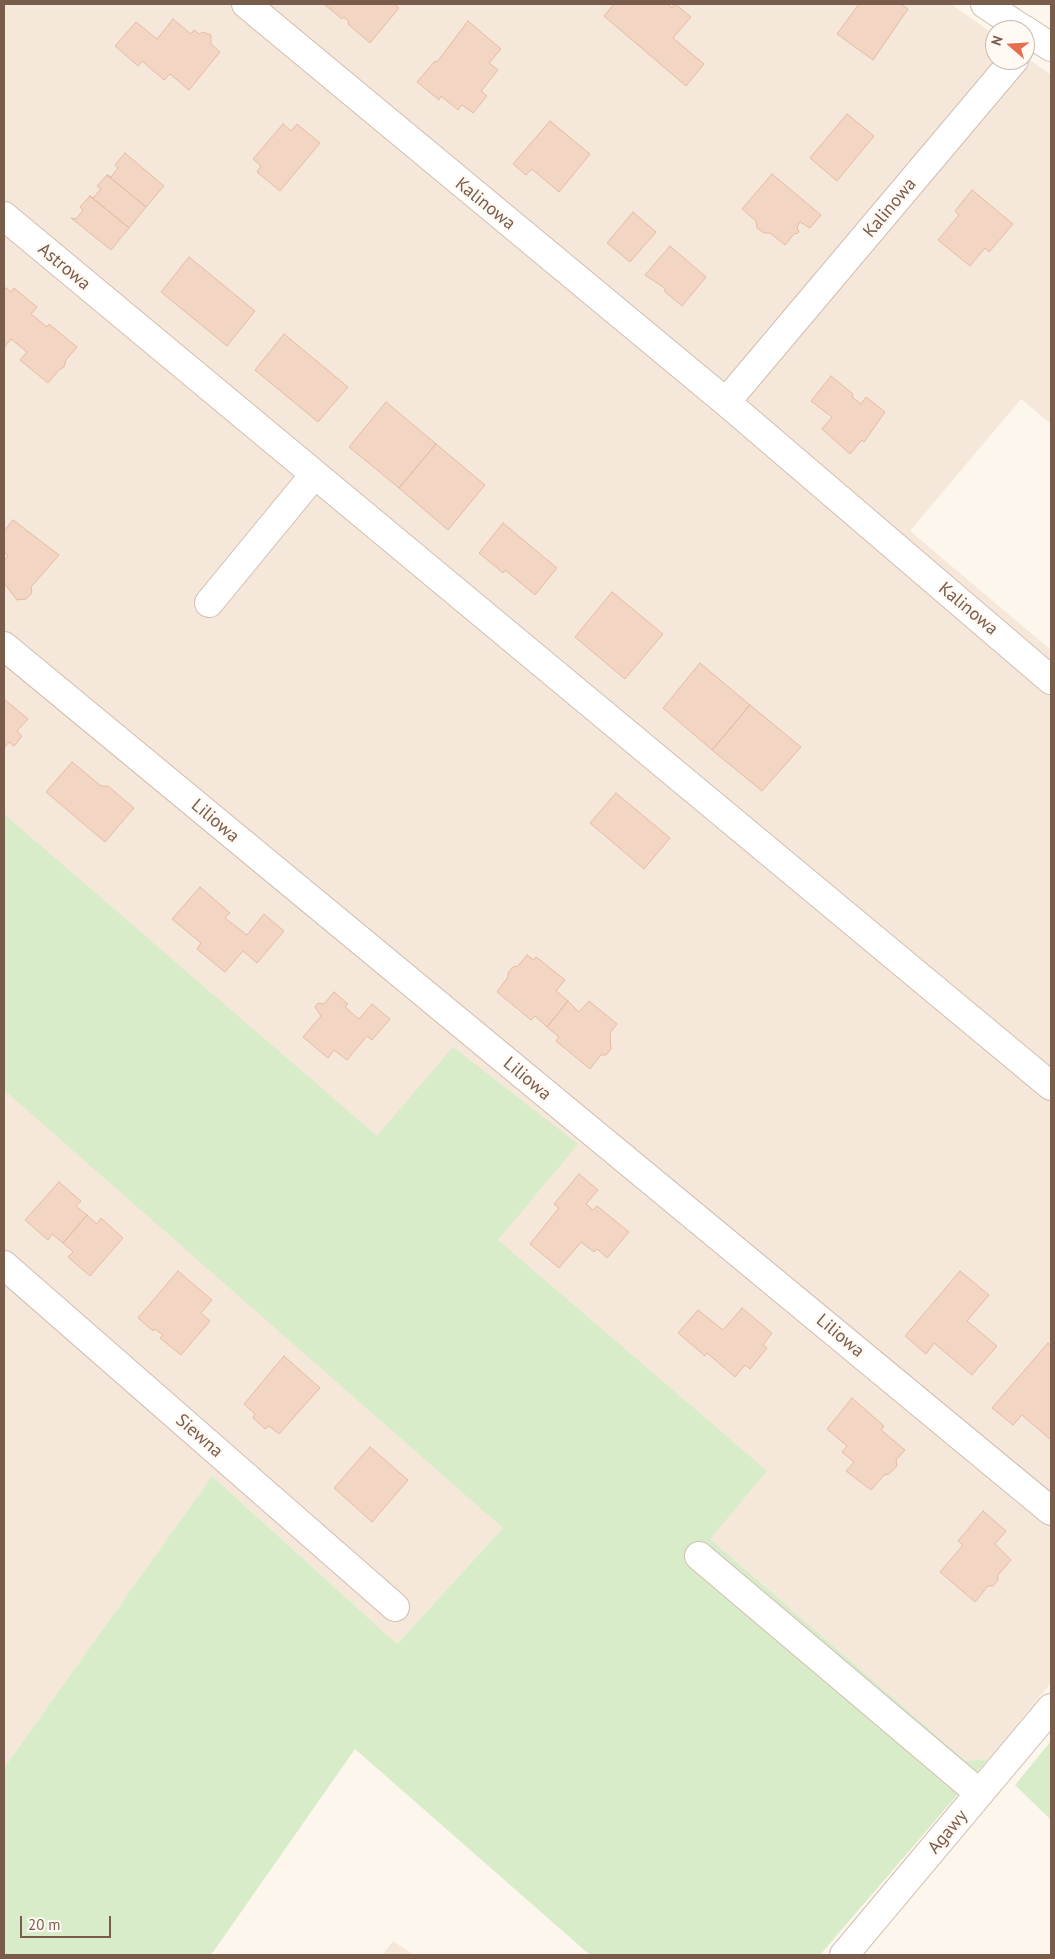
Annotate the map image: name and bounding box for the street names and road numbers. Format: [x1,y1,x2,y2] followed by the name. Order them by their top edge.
[451,173,519,235] street label: Kalinowa
[859,174,921,242] street label: Kalinowa
[33,239,95,295] street label: Astrowa
[934,578,1002,640] street label: Kalinowa
[187,795,243,847] street label: Liliowa
[499,1053,555,1105] street label: Liliowa
[812,1310,868,1362] street label: Liliowa
[171,1410,227,1462] street label: Siewna
[923,1806,973,1858] street label: Agawy

